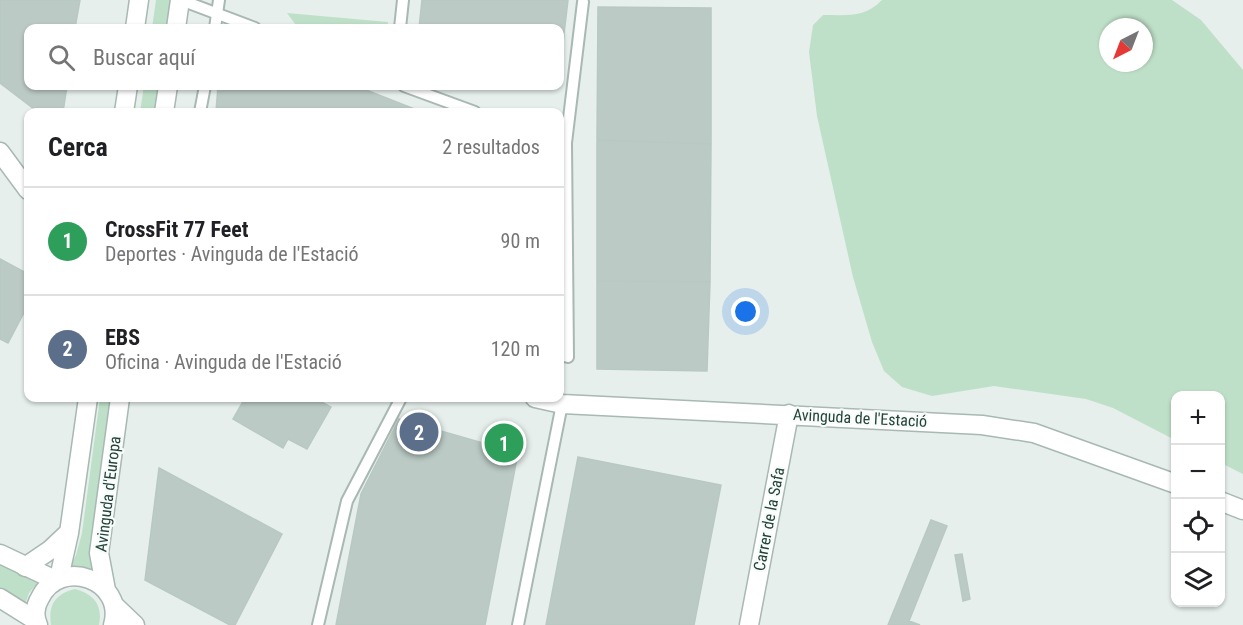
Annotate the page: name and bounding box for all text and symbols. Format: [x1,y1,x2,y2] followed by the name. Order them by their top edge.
[1099,18,1153,72] north arrow
[24,24,564,90] search box
[45,41,78,74] icon: search
[93,45,196,70] text: Buscar aquí
[48,132,108,162] text: Cerca
[442,135,540,159] text: 2 resultados
[105,217,249,242] text: CrossFit 77 Feet
[62,229,73,253] text: 1
[501,229,540,253] text: 90 m
[105,242,359,266] text: Deportes · Avinguda de l'Estació
[731,297,760,326] your location
[105,325,140,350] text: EBS
[62,337,73,361] text: 2
[491,337,540,361] text: 120 m
[105,350,342,374] text: Oficina · Avinguda de l'Estació
[1171,391,1225,607] map controls
[1171,391,1225,445] button: +
[792,405,928,431] street label: Avinguda de l'Estació
[400,410,438,454] pin: 2
[484,420,524,466] pin: 1
[91,435,125,553] street label: Avinguda d'Europa
[1171,445,1225,499] button: −
[750,466,788,572] street label: Carrer de la Safa
[1171,499,1225,553] button: locate
[1171,553,1225,607] button: layers

